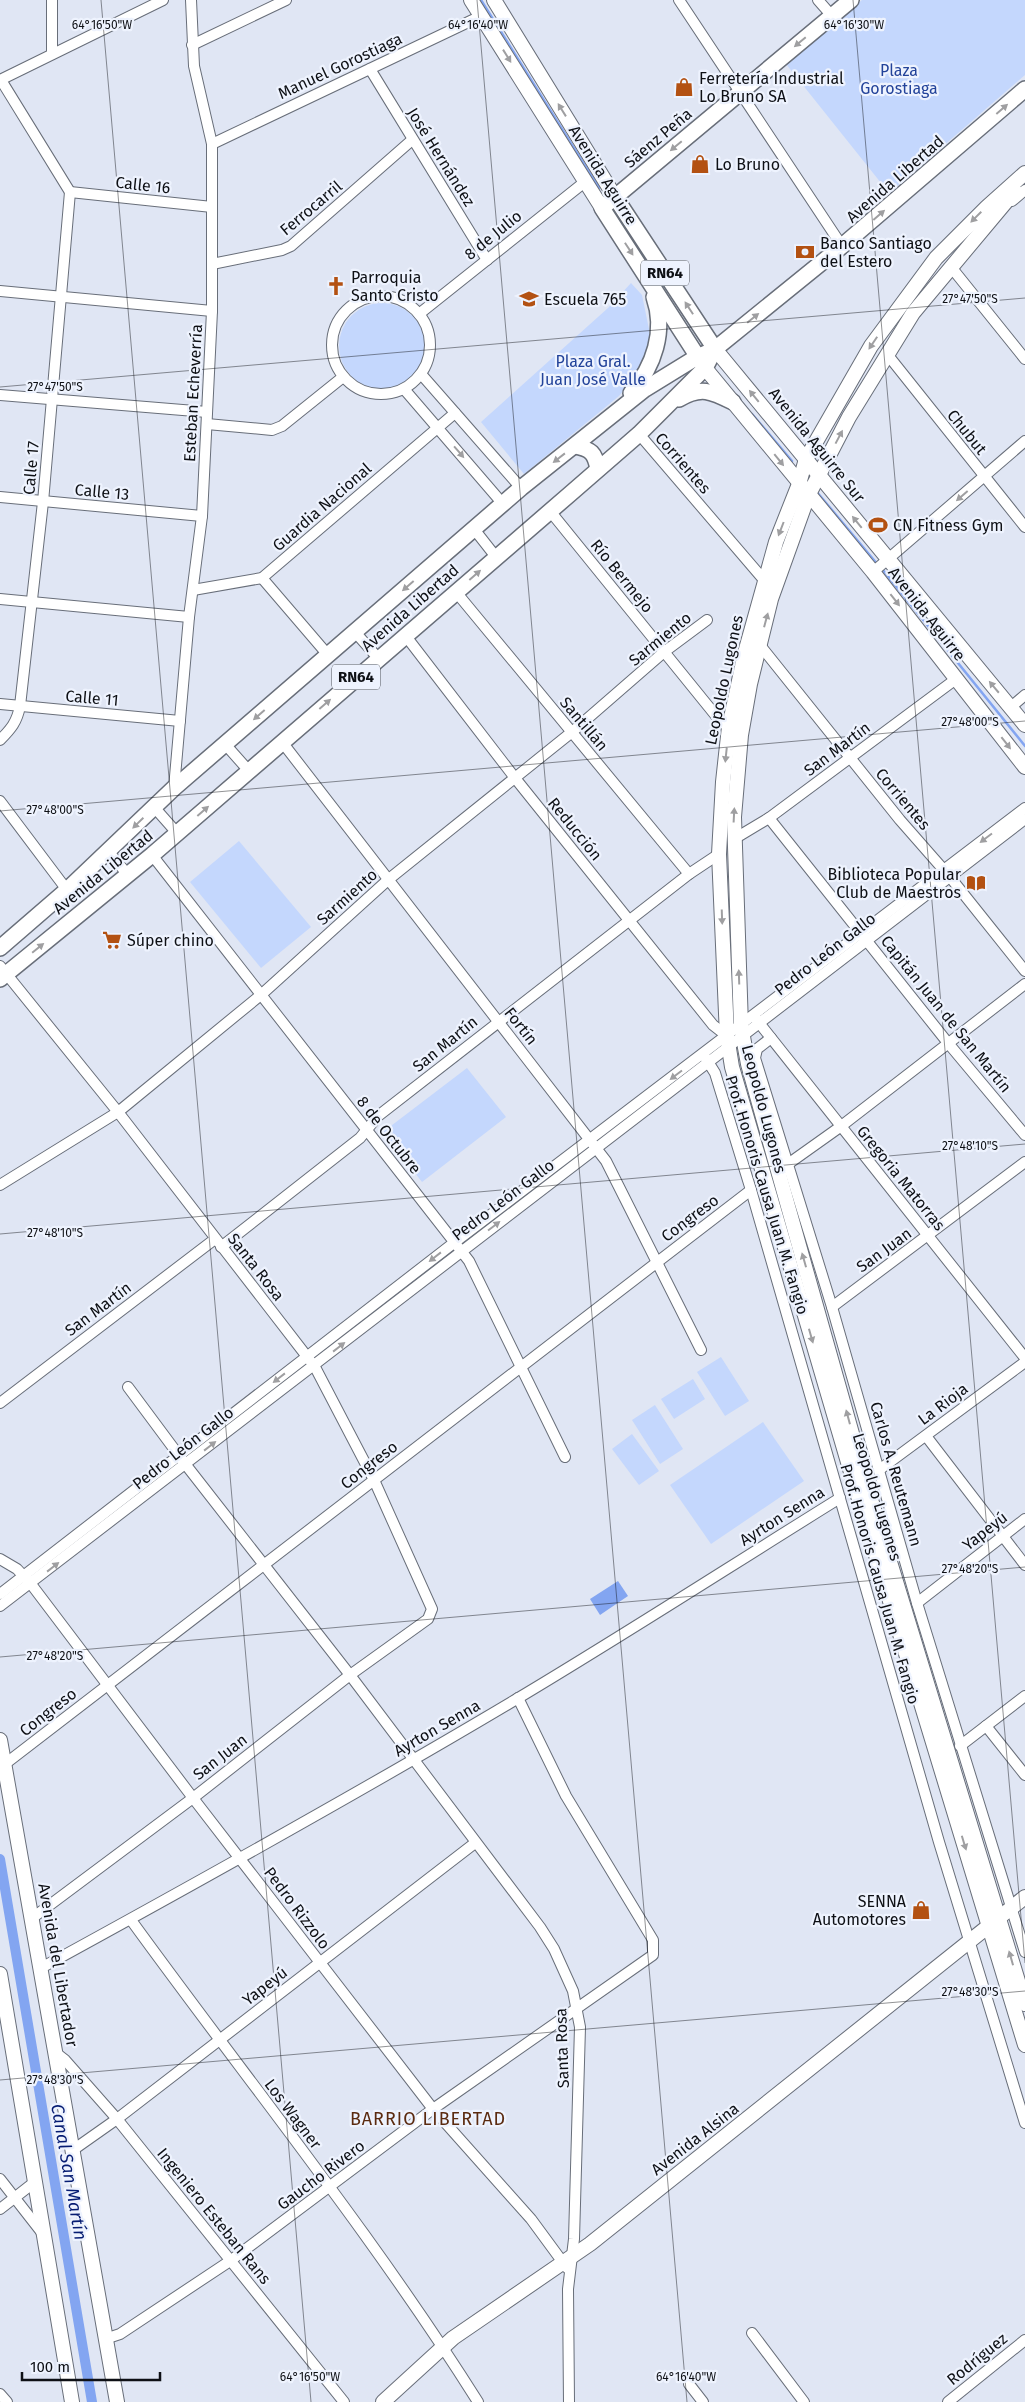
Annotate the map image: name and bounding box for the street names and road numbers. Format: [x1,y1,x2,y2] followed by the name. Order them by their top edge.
[275,29,405,103] street label: Manuel Gorostiaga
[403,104,479,210] street label: José Hernández
[620,104,696,172] street label: Sáenz Peña
[565,122,641,228] street label: Avenida Aguirre
[842,132,948,226] street label: Avenida Libertad
[115,173,171,197] street label: Calle 16
[276,176,346,239] street label: Ferrocarril
[460,206,526,264] street label: 8 de Julio
[641,260,689,286] road number: RN64
[180,324,206,462] street label: Esteban Echeverría
[765,384,870,507] street label: Avenida Aguirre Sur
[943,406,991,458] street label: Chubut
[651,429,715,497] street label: Corrientes
[19,440,43,496] street label: Calle 17
[269,459,375,555] street label: Guardia Nacional
[74,480,130,504] street label: Calle 13
[587,536,657,616] street label: Río Bermejo
[357,561,463,655] street label: Avenida Libertad
[884,563,970,665] street label: Avenida Aguirre
[625,608,695,670] street label: Sarmiento
[701,613,747,747] street label: Leopoldo Lugones
[332,664,380,690] road number: RN64
[65,686,119,710] street label: Calle 11
[556,693,612,755] street label: Santillán
[800,718,874,780] street label: San Martín
[872,764,934,834] street label: Corrientes
[544,794,606,864] street label: Reducción
[49,826,157,918] street label: Avenida Libertad
[313,865,381,929] street label: Sarmiento
[771,909,879,999] street label: Pedro León Gallo
[877,932,1015,1096] street label: Capitán Juan de San Martín
[500,1003,542,1049] street label: Fortín
[409,1012,481,1076] street label: San Martín
[738,1043,790,1175] street label: Leopoldo Lugones
[721,1073,813,1317] street label: Prof. Honoris Causa Juan M. Fangio
[353,1092,425,1178] street label: 8 de Octubre
[853,1122,949,1234] street label: Gregoria Matorras
[448,1155,558,1245] street label: Pedro León Gallo
[658,1190,722,1246] street label: Congreso
[853,1224,915,1276] street label: San Juan
[224,1230,288,1304] street label: Santa Rosa
[61,1278,135,1340] street label: San Martín
[914,1379,972,1429] street label: La Rioja
[866,1399,926,1549] street label: Carlos A. Reutemann
[129,1403,237,1493] street label: Pedro León Gallo
[849,1431,905,1563] street label: Leopoldo Lugones
[337,1437,401,1493] street label: Congreso
[837,1462,923,1706] street label: Prof. Honoris Causa Juan M. Fangio
[736,1482,828,1550] street label: Ayrton Senna
[959,1508,1011,1554] street label: Yapeyú
[16,1684,80,1740] street label: Congreso
[390,1696,484,1760] street label: Ayrton Senna
[189,1730,251,1784] street label: San Juan
[260,1863,334,1953] street label: Pedro Rizzolo
[34,1882,82,2049] street label: Avenida del Libertador
[239,1963,291,2009] street label: Yapeyú
[551,2008,573,2088] street label: Santa Rosa
[261,2075,326,2153] street label: Los Wagner
[647,2099,743,2179] street label: Avenida Alsina
[274,2136,368,2214] street label: Gaucho Rivero
[153,2144,275,2288] street label: Ingeniero Esteban Rans
[943,2329,1011,2389] street label: Rodríguez

